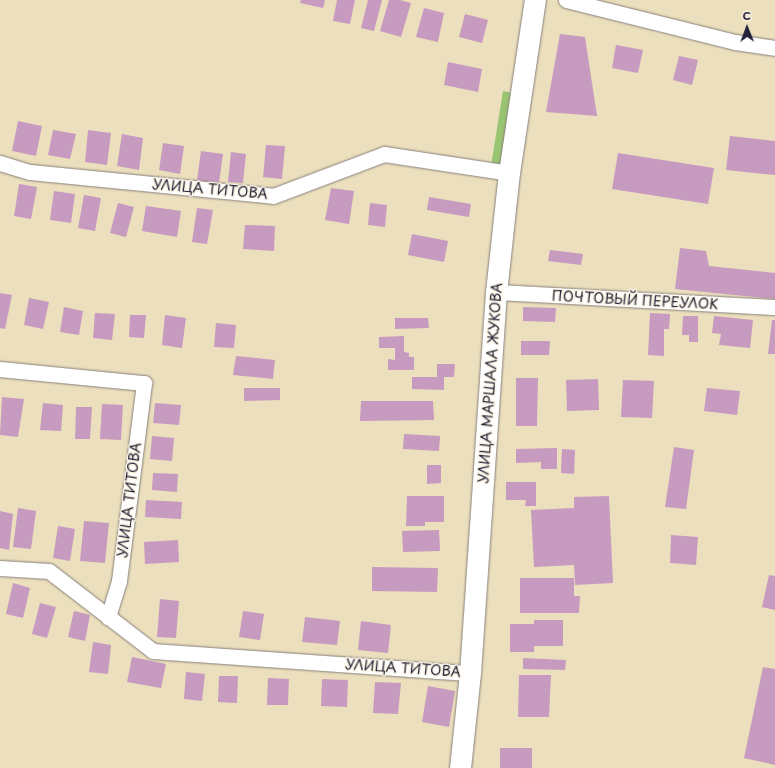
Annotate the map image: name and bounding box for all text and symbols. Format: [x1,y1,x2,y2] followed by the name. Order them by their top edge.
[742,7,751,24] text: С
[727,8,767,48] north arrow
[151,176,269,202] street label: УЛИЦА ТИТОВА
[475,282,505,484] street label: УЛИЦА МАРШАЛА ЖУКОВА
[551,287,719,313] street label: ПОЧТОВЫЙ ПЕРЕУЛОК
[114,441,144,559] street label: УЛИЦА ТИТОВА
[344,656,462,680] street label: УЛИЦА ТИТОВА

